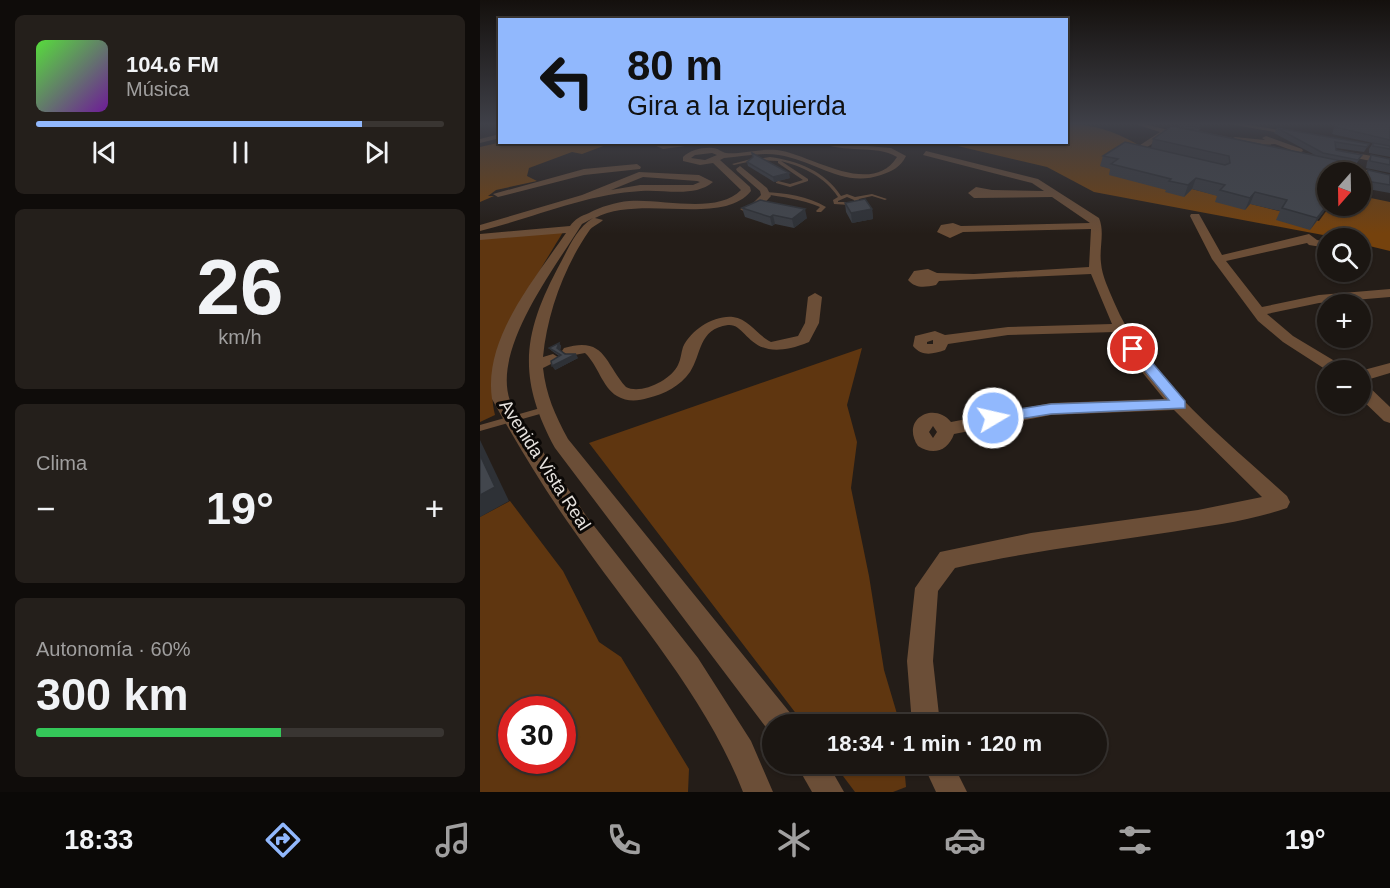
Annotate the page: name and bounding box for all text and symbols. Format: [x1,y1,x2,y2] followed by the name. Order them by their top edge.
[528,42,606,120] icon: left
[627,42,723,89] text: 80 m
[126,52,219,77] text: 104.6 FM
[126,78,189,100] text: Música
[627,91,846,121] text: Gira a la izquierda
[88,136,121,169] icon: previous
[224,136,257,169] icon: pause
[360,136,393,169] icon: next
[1317,162,1371,216] north arrow
[1317,162,1371,414] map controls
[1317,228,1371,282] button: search
[197,243,283,331] text: 26
[1317,294,1371,348] button: +
[1107,323,1158,374] pin
[218,326,262,348] text: km/h
[1116,332,1149,365] icon: arrive
[1317,360,1371,414] button: −
[961,386,1025,450] position arrow
[495,396,595,534] street label: Avenida Vista Real
[36,452,87,474] text: Clima
[206,483,274,534] text: 19°
[36,490,55,527] text: −
[425,490,444,527] text: +
[36,638,191,660] text: Autonomía · 60%
[36,669,189,720] text: 300 km
[498,696,576,774] speed limit sign: 30
[827,731,1042,756] text: 18:34 · 1 min · 120 m
[262,819,304,861] icon: directions
[432,819,474,861] icon: music
[603,819,645,861] icon: phone
[773,819,815,861] icon: climate
[944,819,986,861] icon: car
[1114,819,1156,861] icon: filters
[64,825,133,855] text: 18:33
[1285,825,1326,855] text: 19°

